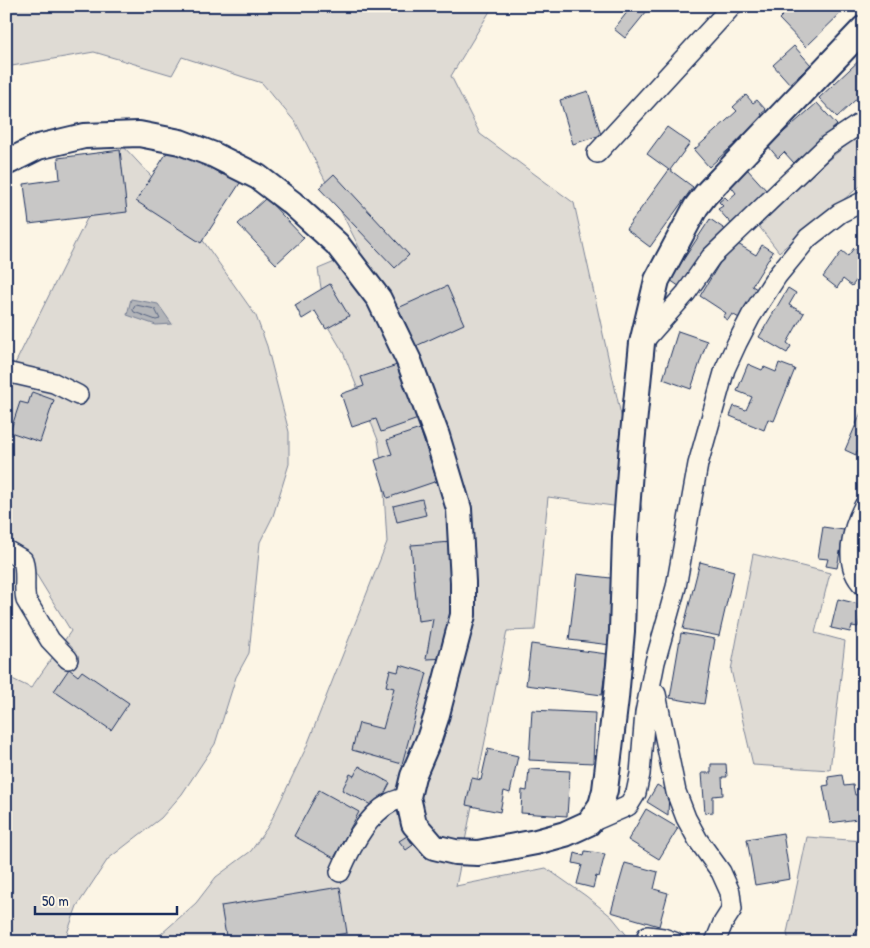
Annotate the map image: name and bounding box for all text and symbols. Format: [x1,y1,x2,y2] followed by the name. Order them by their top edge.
[35,883,178,915] scale bar
[42,890,69,911] text: 50 m

